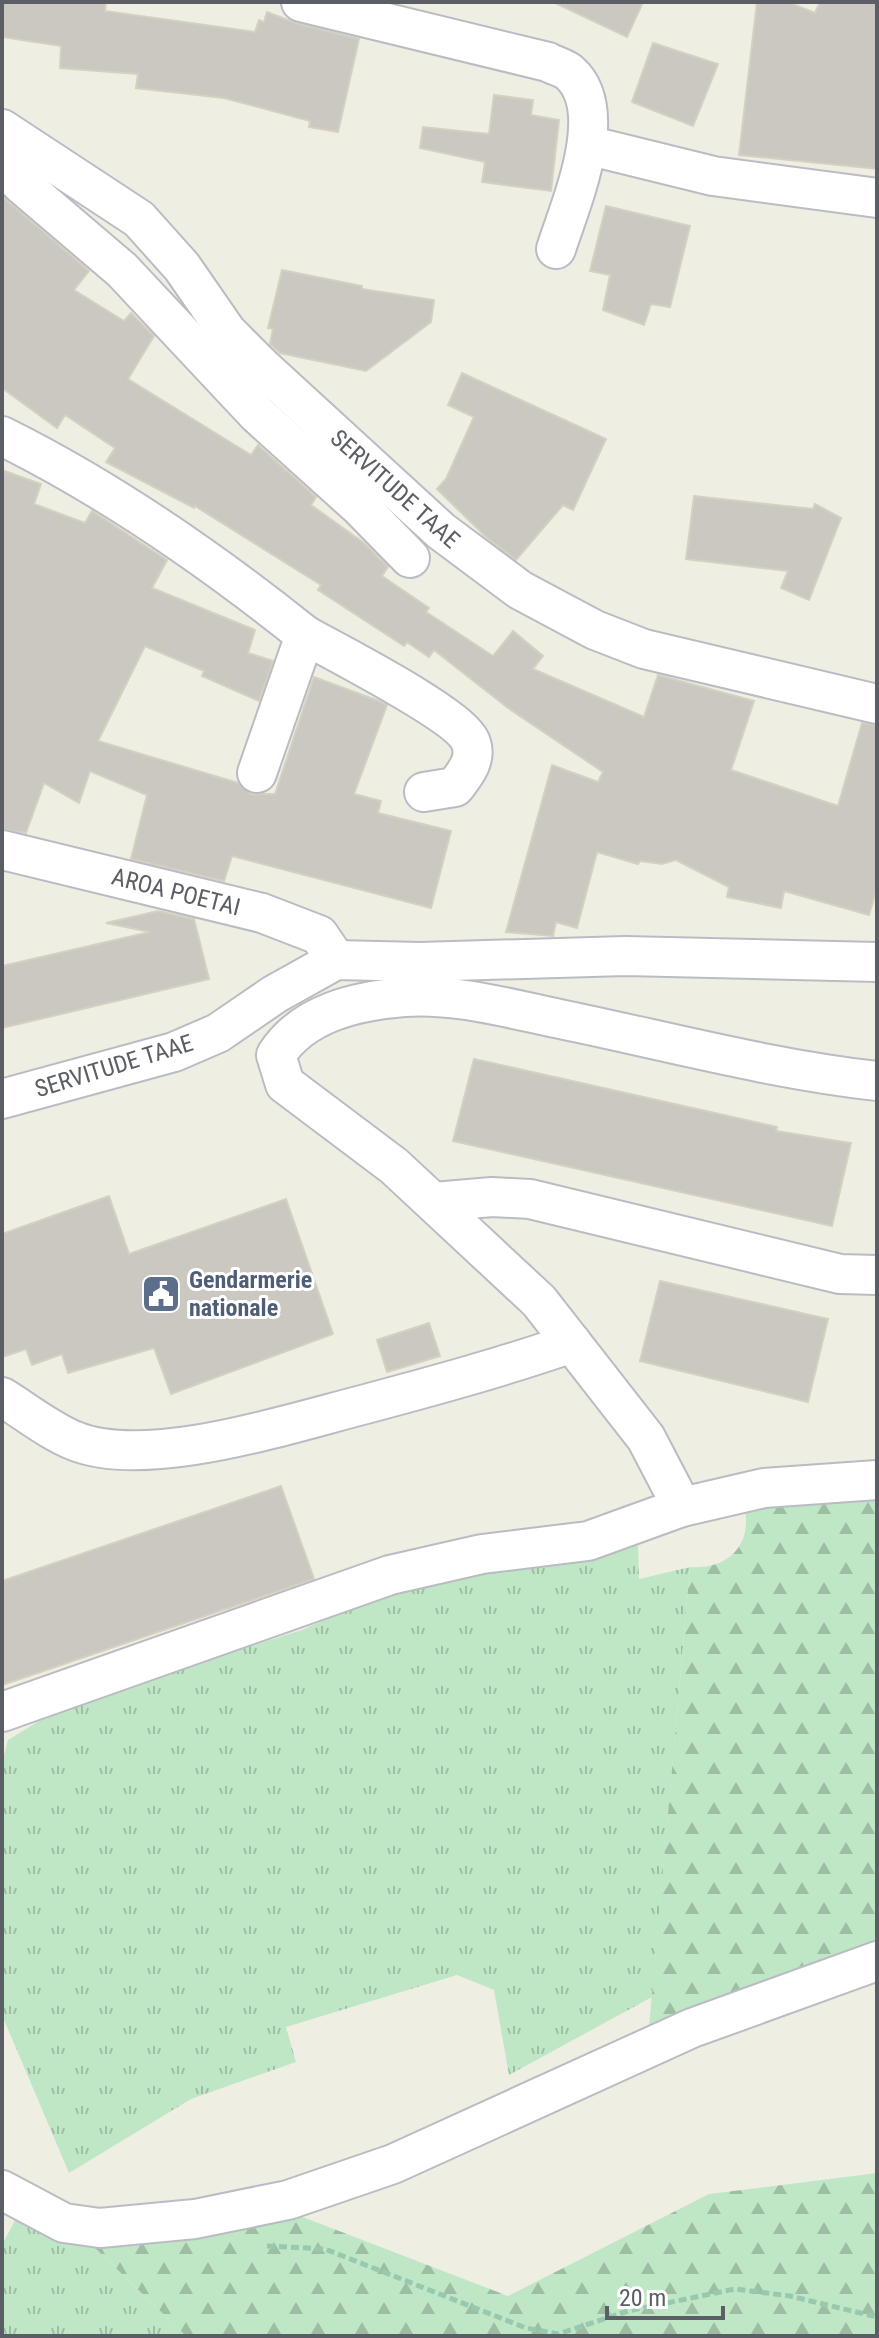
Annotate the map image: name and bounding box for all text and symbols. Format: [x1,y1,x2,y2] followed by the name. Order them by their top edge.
[325,424,465,554] street label: SERVITUDE TAAE
[109,863,243,921] street label: AROA POETAI
[32,1029,196,1103] street label: SERVITUDE TAAE
[189,1266,312,1322] place label: Gendarmerie nationale
[140,1273,182,1315] public building icon: Gendarmerie nationale
[607,2270,723,2320] scale bar
[619,2284,666,2312] text: 20 m

